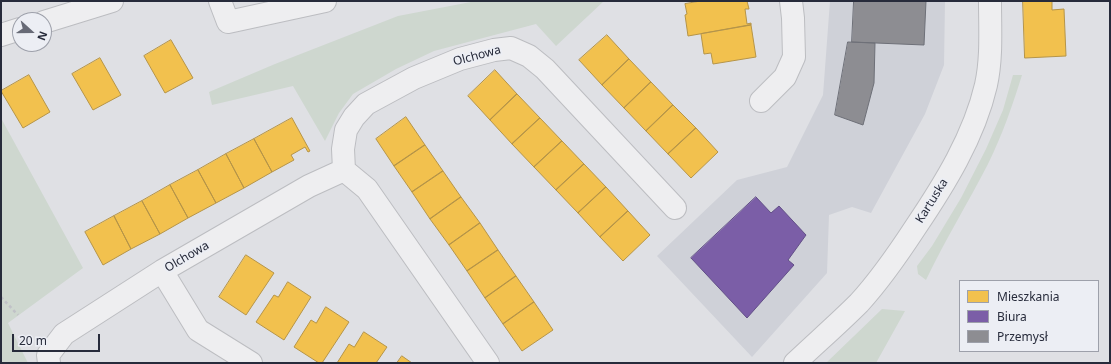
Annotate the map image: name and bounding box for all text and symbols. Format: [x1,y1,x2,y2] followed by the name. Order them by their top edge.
[12,12,52,52] north arrow
[34,29,51,43] text: N
[452,43,502,69] street label: Olchowa
[913,176,951,226] street label: Kartuska
[162,239,212,275] street label: Olchowa
[959,280,1099,352] legend
[997,288,1060,305] text: Mieszkania
[997,308,1027,325] text: Biura
[14,326,102,352] scale bar
[997,328,1048,345] text: Przemysł
[19,332,47,349] text: 20 m

